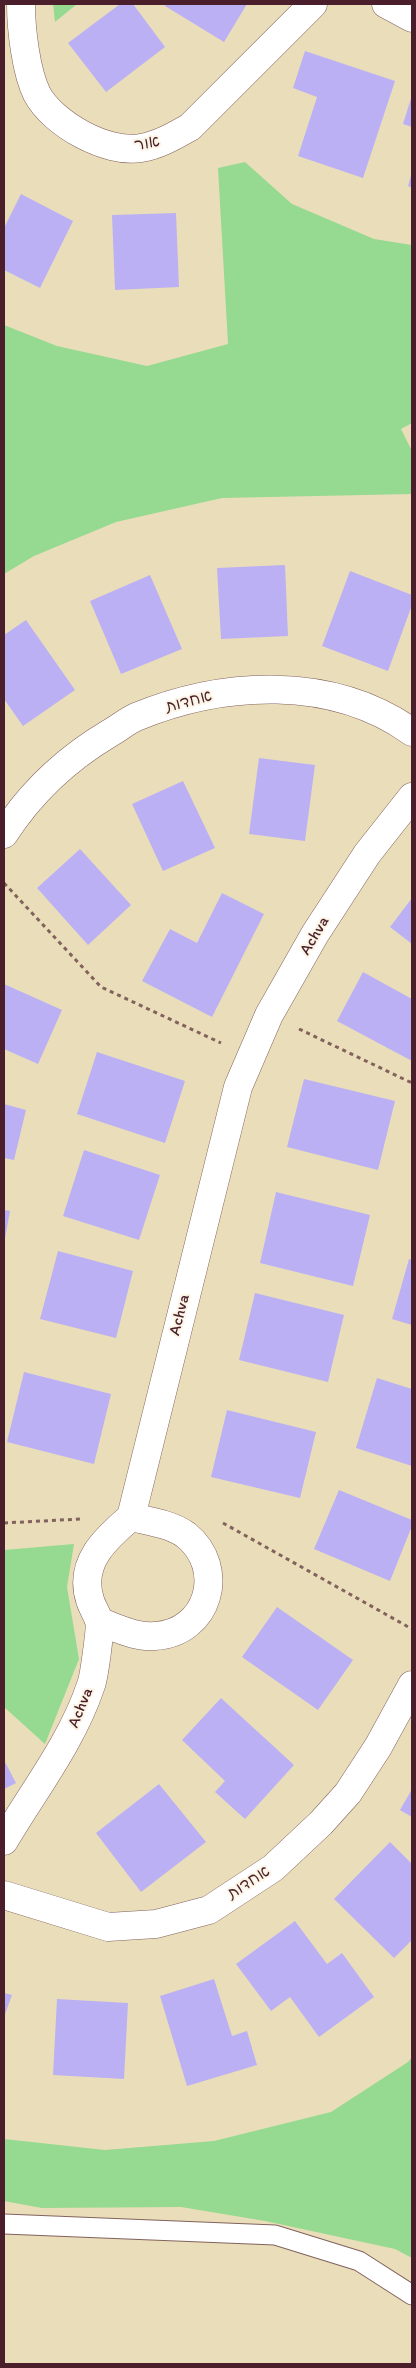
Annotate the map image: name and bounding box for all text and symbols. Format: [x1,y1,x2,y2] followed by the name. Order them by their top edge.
[133,132,161,156] street label: אור
[164,687,214,717] street label: אחדות
[296,913,334,959] street label: Achva
[166,1292,194,1338] street label: Achva
[64,1685,98,1731] street label: Achva
[224,1862,274,1904] street label: אחדות

